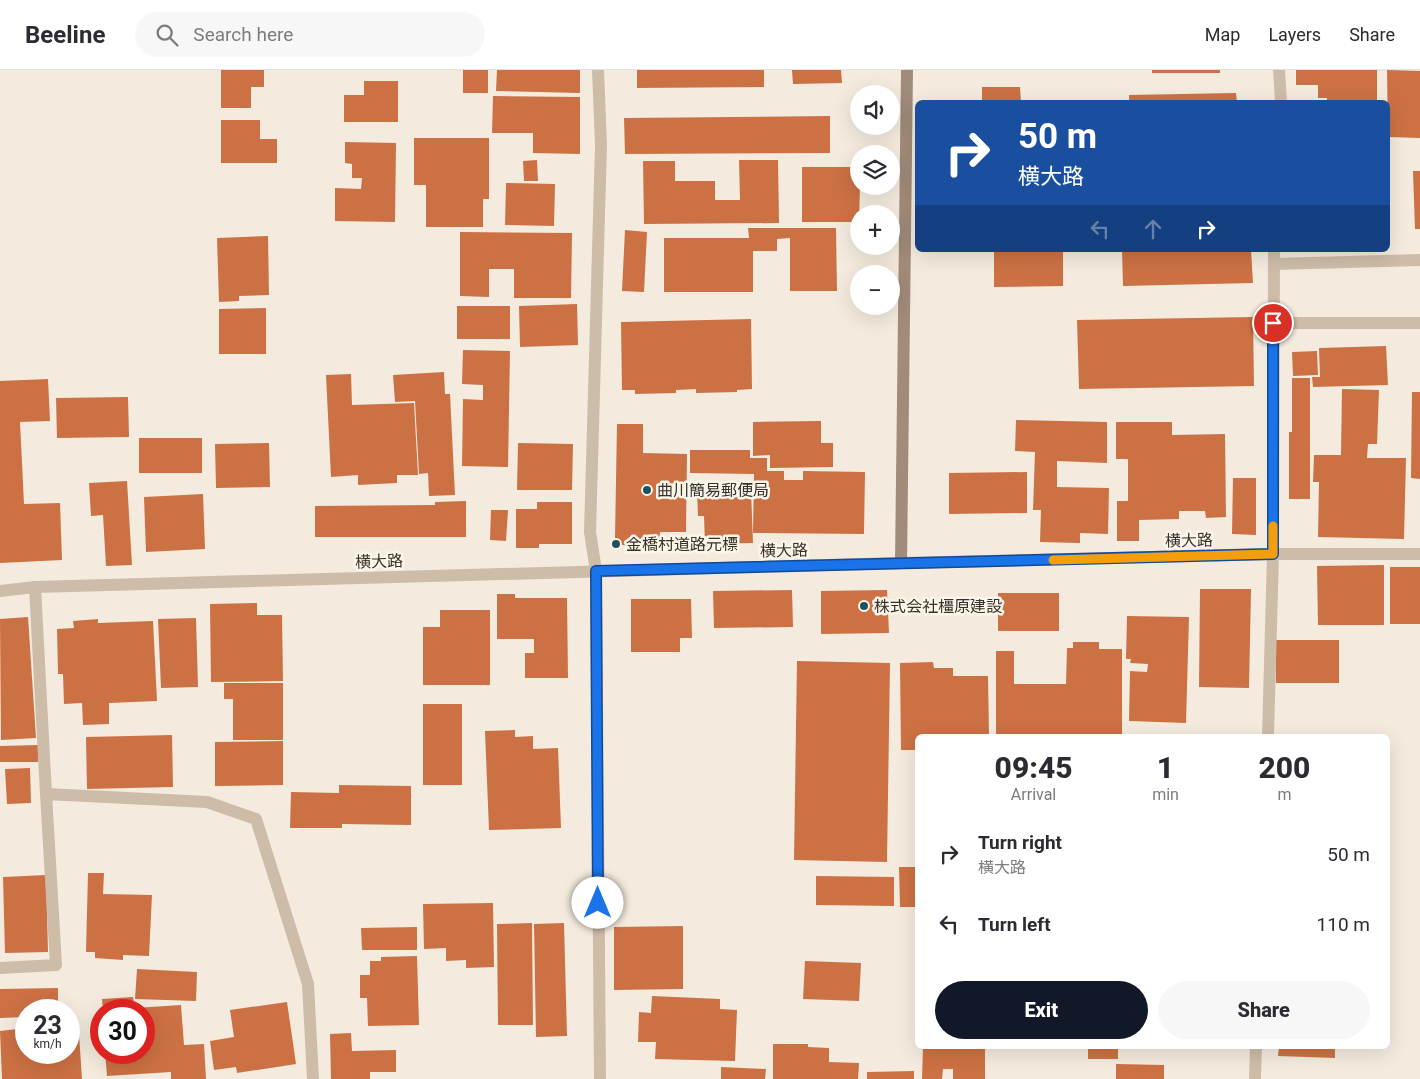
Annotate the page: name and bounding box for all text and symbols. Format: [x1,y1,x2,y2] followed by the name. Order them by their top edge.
[135,12,485,57] search box
[25,21,105,49] text: Beeline
[153,21,181,49] icon: search
[193,23,293,46] text: Search here
[1205,24,1240,45] text: Map
[1268,24,1321,45] text: Layers
[1349,24,1395,45] text: Share
[850,85,900,315] map controls
[850,85,900,135] button: sound
[1018,116,1097,157] text: 50 m
[935,120,1000,185] icon: right
[850,145,900,195] button: layers
[1018,164,1084,189] text: 横大路
[850,205,900,255] button: +
[1086,215,1114,243] icon: left
[1139,215,1167,243] icon: ahead
[1192,215,1220,243] icon: right
[850,265,900,315] button: −
[1252,302,1294,344] pin
[1259,309,1287,337] icon: arrive
[657,481,769,500] place label: 曲川簡易郵便局
[641,484,653,496] marker: 曲川簡易郵便局
[1165,531,1213,550] street label: 横大路
[626,535,738,554] place label: 金橋村道路元標
[610,538,622,550] marker: 金橋村道路元標
[760,541,808,560] street label: 横大路
[355,551,403,572] street label: 横大路
[874,597,1002,616] place label: 株式会社橿原建設
[858,600,870,612] marker: 株式会社橿原建設
[995,750,1073,785] text: 09:45
[1157,750,1174,785] text: 1
[1258,750,1310,785] text: 200
[1011,785,1056,804] text: Arrival
[1152,785,1179,804] text: min
[1277,785,1291,804] text: m
[978,831,1062,854] text: Turn right
[935,840,963,868] icon: right
[1327,843,1370,866] text: 50 m
[978,858,1026,877] text: 横大路
[571,876,623,928] position arrow
[935,910,963,938] icon: left
[978,913,1051,936] text: Turn left
[1317,913,1370,936] text: 110 m
[935,981,1148,1039] button: Exit
[1158,981,1370,1039] button: Share
[90,999,155,1064] speed limit sign: 30
[33,1011,62,1040] text: 23
[33,1037,62,1051] text: km/h

